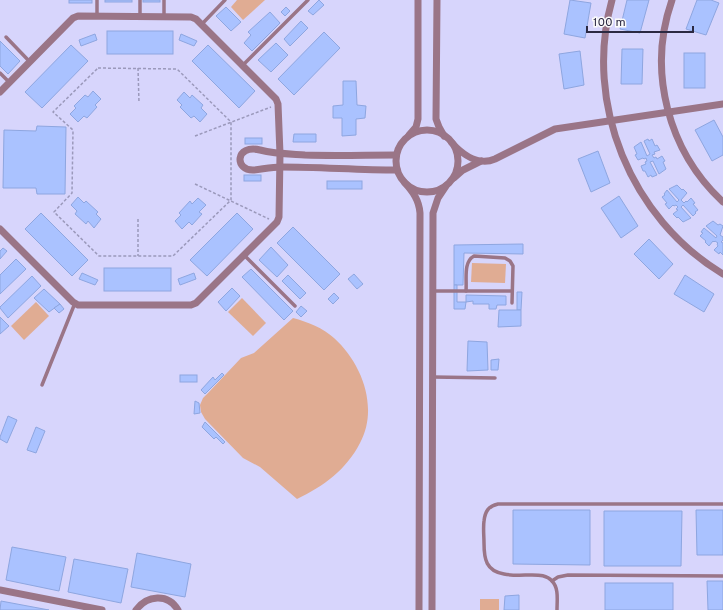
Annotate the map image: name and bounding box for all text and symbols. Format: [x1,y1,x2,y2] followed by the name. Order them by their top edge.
[587,8,693,34] scale bar
[593,15,626,31] text: 100 m

